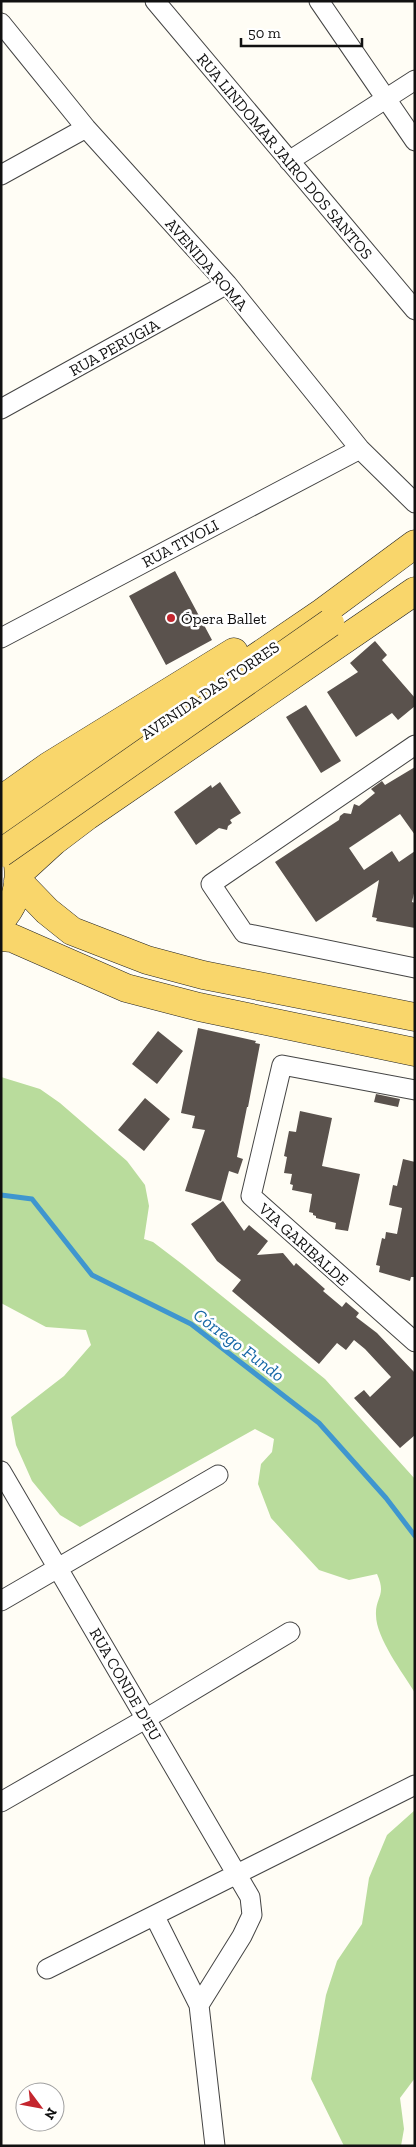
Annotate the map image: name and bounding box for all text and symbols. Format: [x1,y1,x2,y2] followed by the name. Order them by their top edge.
[241,15,362,47] scale bar
[248,24,281,42] text: 50 m
[193,50,376,263] street label: RUA LINDOMAR JAIRO DOS SANTOS
[161,214,252,315] street label: AVENIDA ROMA
[66,315,163,380] street label: RUA PERUGIA
[139,515,222,572] street label: RUA TIVOLI
[181,609,266,628] place label: Ópera Ballet
[165,612,177,624] marker: Ópera Ballet
[138,637,283,744] street label: AVENIDA DAS TORRES
[254,1198,352,1290] street label: VIA GARIBALDE
[189,1304,289,1386] water label: Córrego Fundo
[86,1625,166,1744] street label: RUA CONDE D'EU
[15,2082,65,2132] north arrow
[40,2105,61,2123] text: N

